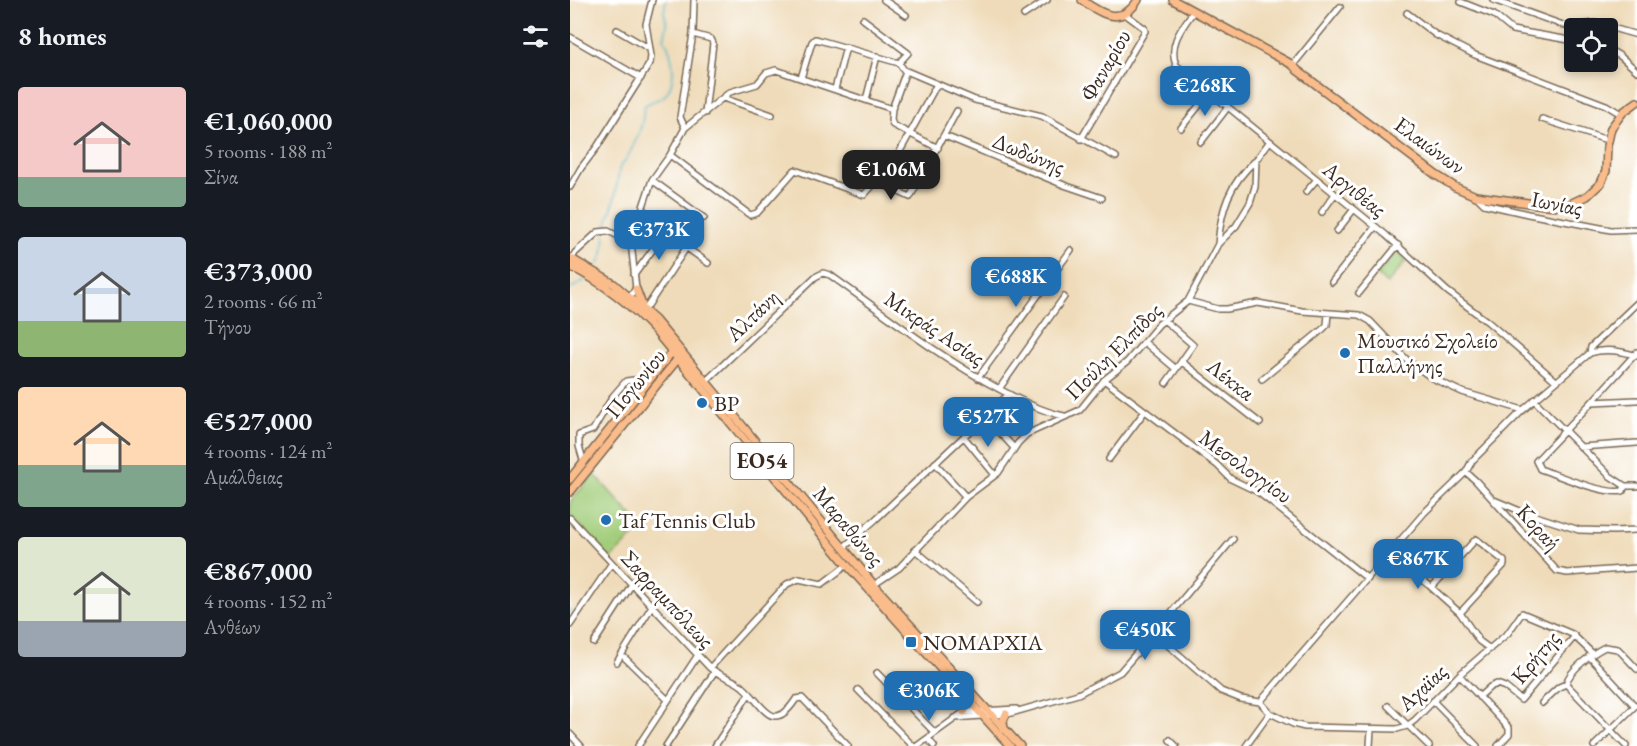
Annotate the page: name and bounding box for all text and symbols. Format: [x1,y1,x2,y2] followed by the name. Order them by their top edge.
[1564,18,1618,72] map controls
[1564,18,1618,72] button: locate
[18,19,107,53] text: 8 homes
[519,20,552,53] icon: filters
[1073,24,1138,106] street label: Φαναρίου
[1163,66,1247,117] pin: €268K
[1174,72,1236,98] text: €268K
[204,104,332,138] text: €1,060,000
[1389,110,1471,181] street label: Ελαιώνων
[66,111,138,183] icon: home
[988,126,1069,181] street label: Δωδώνης
[204,138,332,164] text: 5 rooms · 188 m²
[842,150,940,201] pin: €1.06M
[1316,154,1392,224] street label: Αργιθέας
[856,156,926,182] text: €1.06M
[204,164,238,190] text: Σίνα
[1529,184,1585,223] street label: Ιωνίας
[617,210,701,261] pin: €373K
[628,216,690,242] text: €373K
[204,254,312,288] text: €373,000
[974,257,1058,308] pin: €688K
[66,261,138,333] icon: home
[985,263,1047,289] text: €688K
[719,283,785,349] street label: Αλτάνη
[879,284,991,373] street label: Μικράς Ασίας
[204,288,323,314] text: 2 rooms · 66 m²
[1058,296,1168,406] street label: Πούλη Ελπίδος
[204,314,251,340] text: Τήνου
[1357,326,1498,380] place label: Μουσικό Σχολείο Παλλήνης
[599,343,672,424] street label: Πογωνίου
[1338,346,1352,360] marker: Μουσικό Σχολείο Παλλήνης
[1200,351,1261,408] street label: Λέκκα
[714,389,739,418] place label: BP
[695,396,709,410] marker: BP
[946,397,1030,448] pin: €527K
[957,403,1019,429] text: €527K
[204,404,312,438] text: €527,000
[66,411,138,483] icon: home
[1193,423,1298,510] street label: Μεσολογγίου
[204,438,332,464] text: 4 rooms · 124 m²
[730,443,794,479] road number: ΕΟ54
[204,464,283,490] text: Αμάλθειας
[807,480,891,572] street label: Μαραθώνος
[1510,498,1567,557] street label: Κοραή
[618,506,756,535] place label: Taf Tennis Club
[599,513,613,527] marker: Taf Tennis Club
[1376,539,1460,590] pin: €867K
[615,544,721,655] street label: Σαφραμπόλεως
[1387,545,1449,571] text: €867K
[204,554,312,588] text: €867,000
[66,561,138,633] icon: home
[204,588,332,614] text: 4 rooms · 152 m²
[1103,610,1187,661] pin: €450K
[204,614,261,640] text: Ανθέων
[1114,616,1176,642] text: €450K
[1505,625,1566,690] street label: Κρήτης
[923,628,1043,657] place label: ΝΟΜΑΡΧΙΑ
[904,635,918,649] marker: ΝΟΜΑΡΧΙΑ
[1391,657,1453,718] street label: Αχαϊας
[887,671,971,722] pin: €306K
[898,677,960,703] text: €306K

